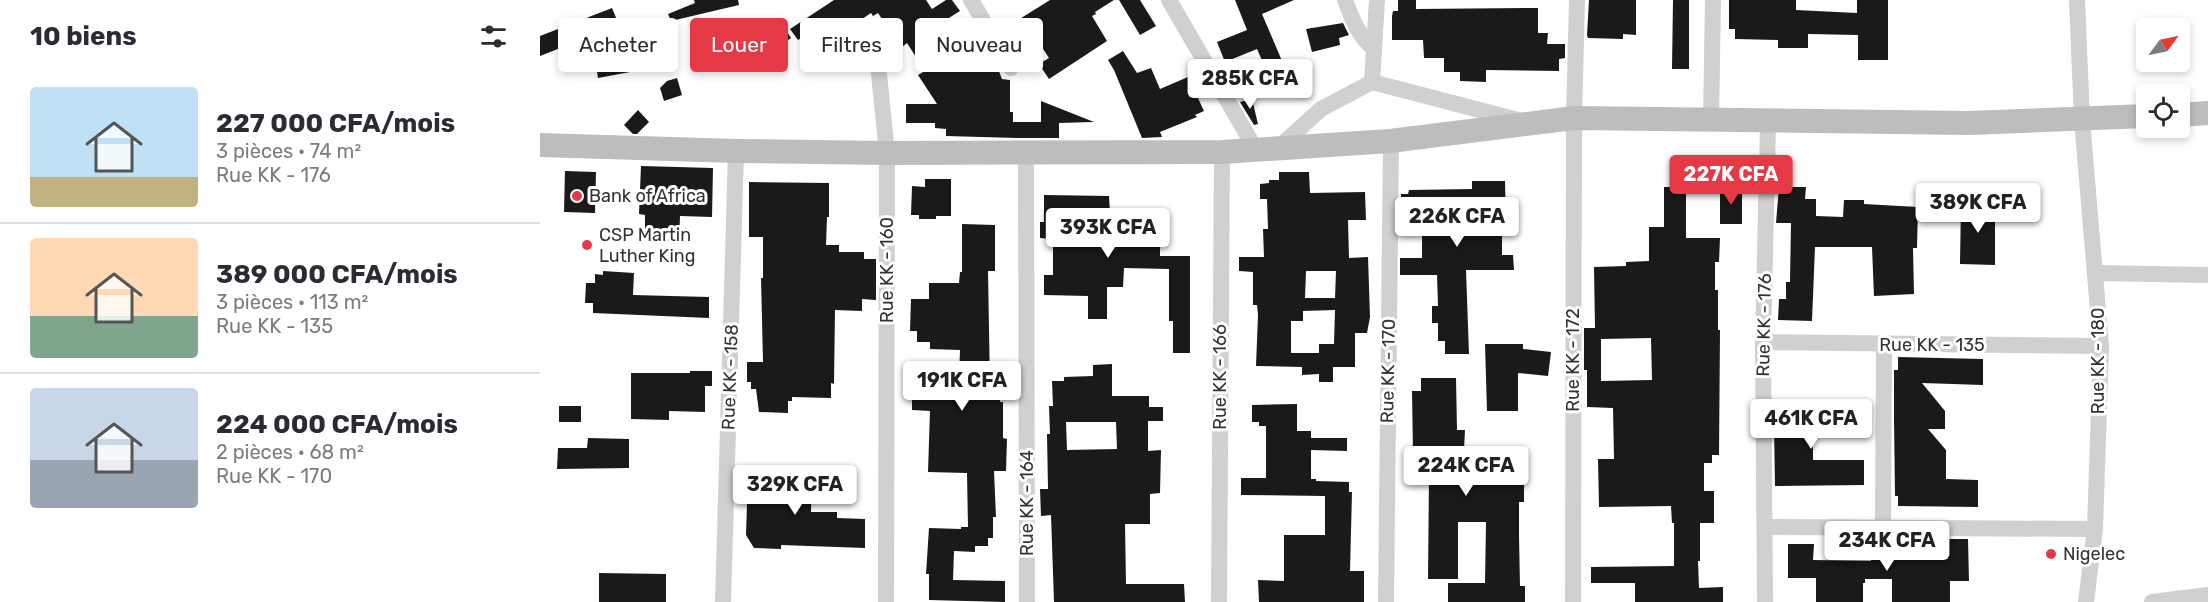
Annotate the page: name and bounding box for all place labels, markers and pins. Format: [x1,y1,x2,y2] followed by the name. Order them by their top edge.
[1188,59,1312,110] pin: 285K CFA
[1669,155,1793,206] pin: 227K CFA
[1916,183,2040,234] pin: 389K CFA
[589,185,706,207] place label: Bank of Africa
[570,189,584,203] marker: Bank of Africa
[1395,197,1519,248] pin: 226K CFA
[1046,208,1170,259] pin: 393K CFA
[599,224,695,267] place label: CSP Martin Luther King
[580,238,594,252] marker: CSP Martin Luther King
[900,361,1024,412] pin: 191K CFA
[1749,399,1873,450] pin: 461K CFA
[1404,446,1528,497] pin: 224K CFA
[733,465,857,516] pin: 329K CFA
[1825,521,1949,572] pin: 234K CFA
[2063,543,2125,565] place label: Nigelec
[2044,547,2058,561] marker: Nigelec

